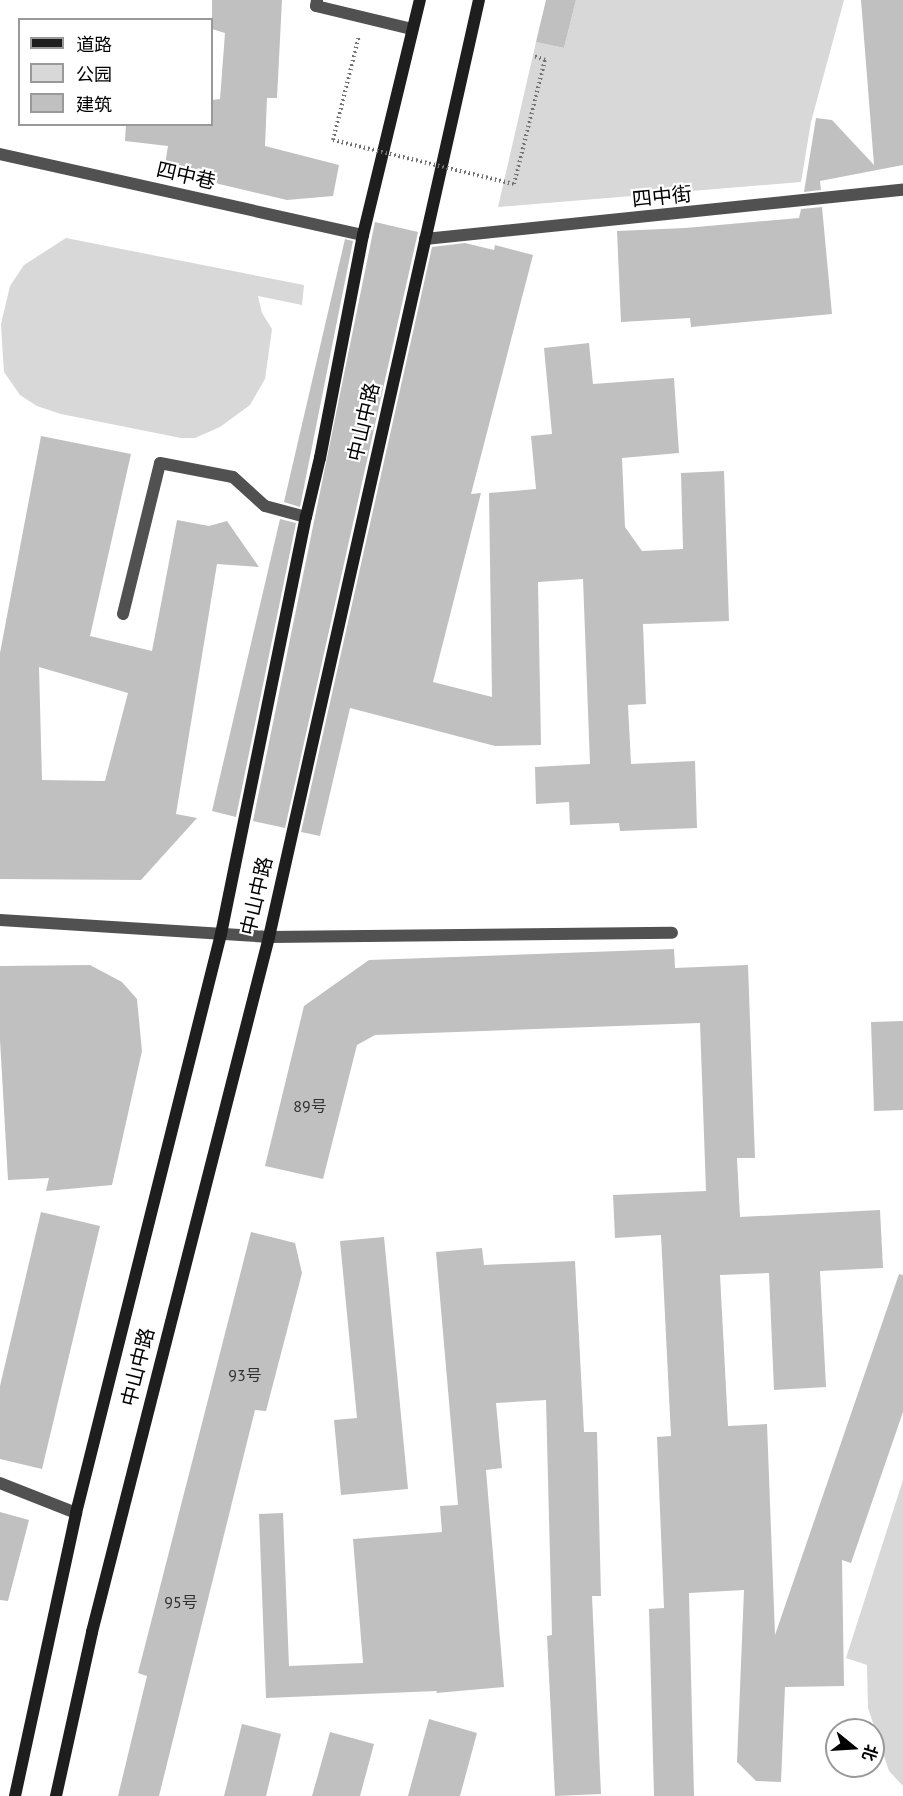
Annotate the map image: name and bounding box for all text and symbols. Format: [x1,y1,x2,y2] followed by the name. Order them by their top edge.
[18,18,213,126] legend
[76,33,112,56] text: 道路
[76,63,112,86] text: 公园
[76,93,112,116] text: 建筑
[154,158,218,194] street label: 四中巷
[631,182,693,212] street label: 四中街
[343,380,385,464] street label: 中山中路
[236,854,278,938] street label: 中山中路
[293,1096,327,1116] house number: 89号
[117,1325,159,1409] street label: 中山中路
[228,1365,262,1385] house number: 93号
[164,1592,198,1612] house number: 95号
[825,1718,885,1778] north arrow
[858,1742,882,1764] text: 北

